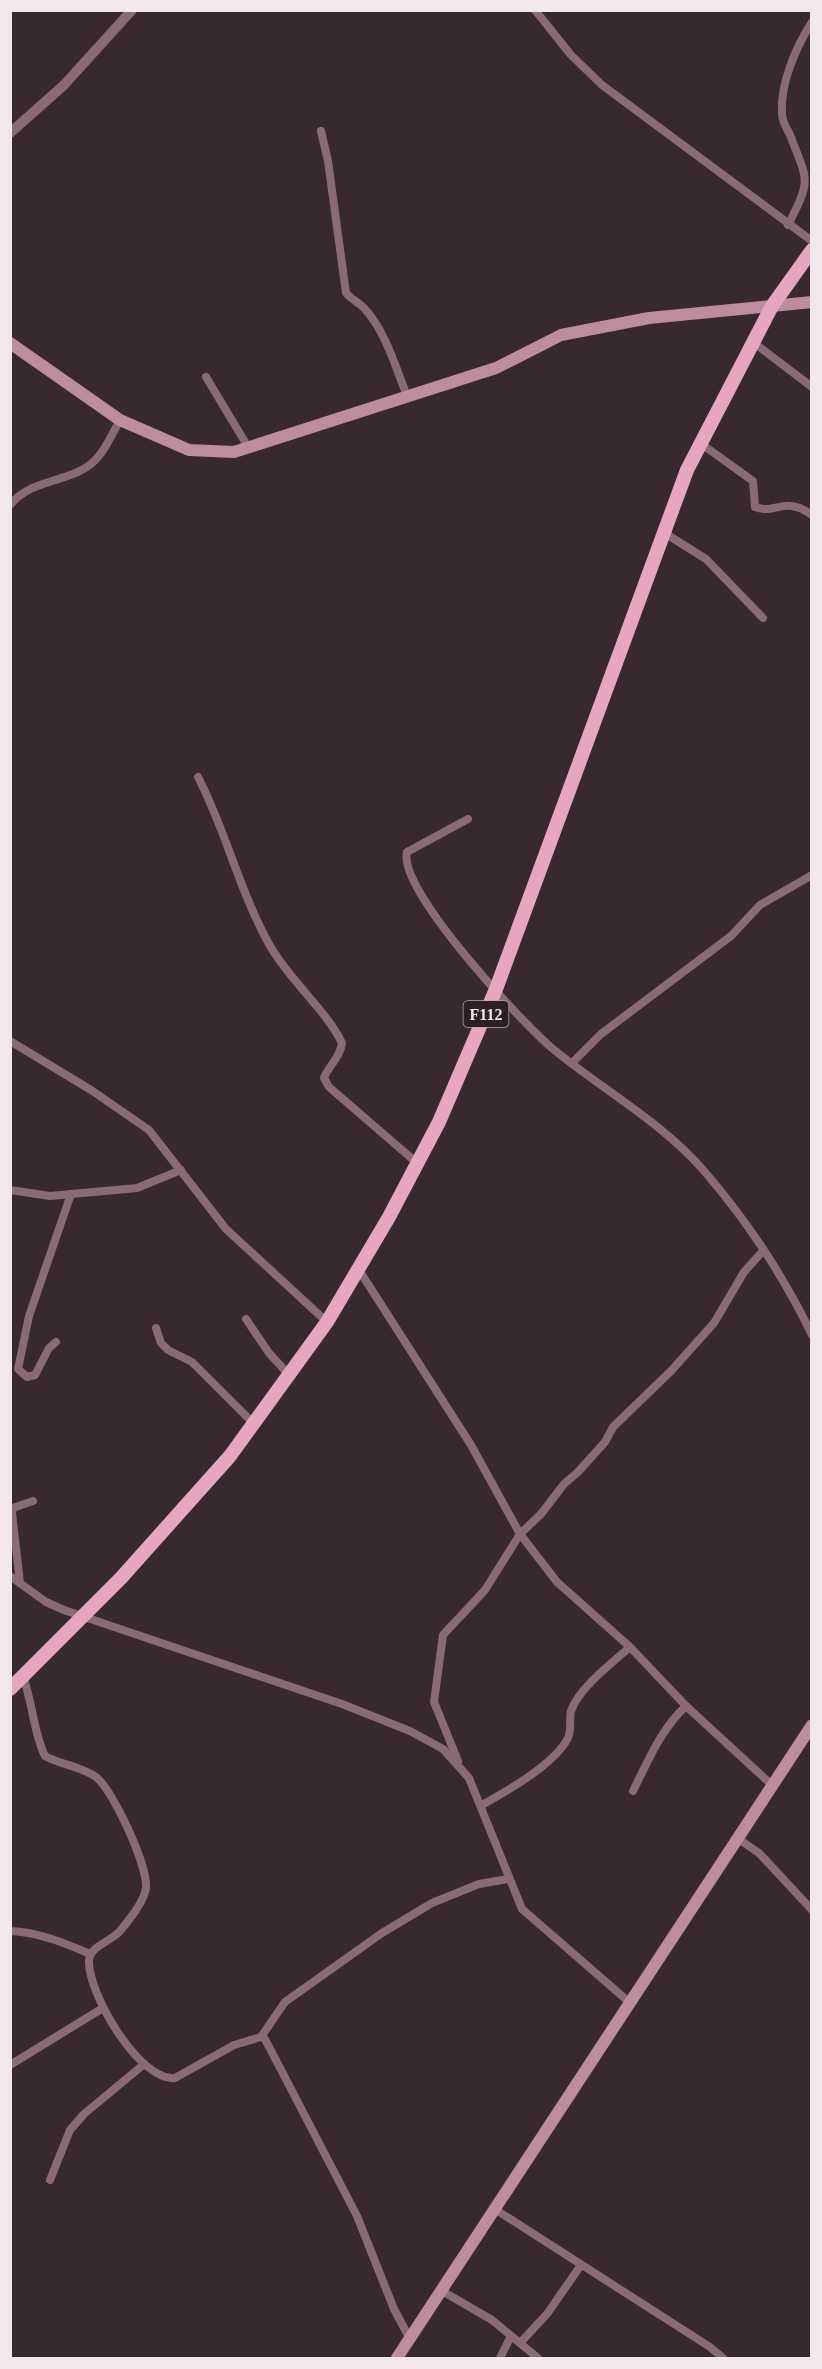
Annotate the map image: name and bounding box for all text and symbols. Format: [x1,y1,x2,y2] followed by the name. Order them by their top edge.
[464,1001,508,1027] road number: F112

